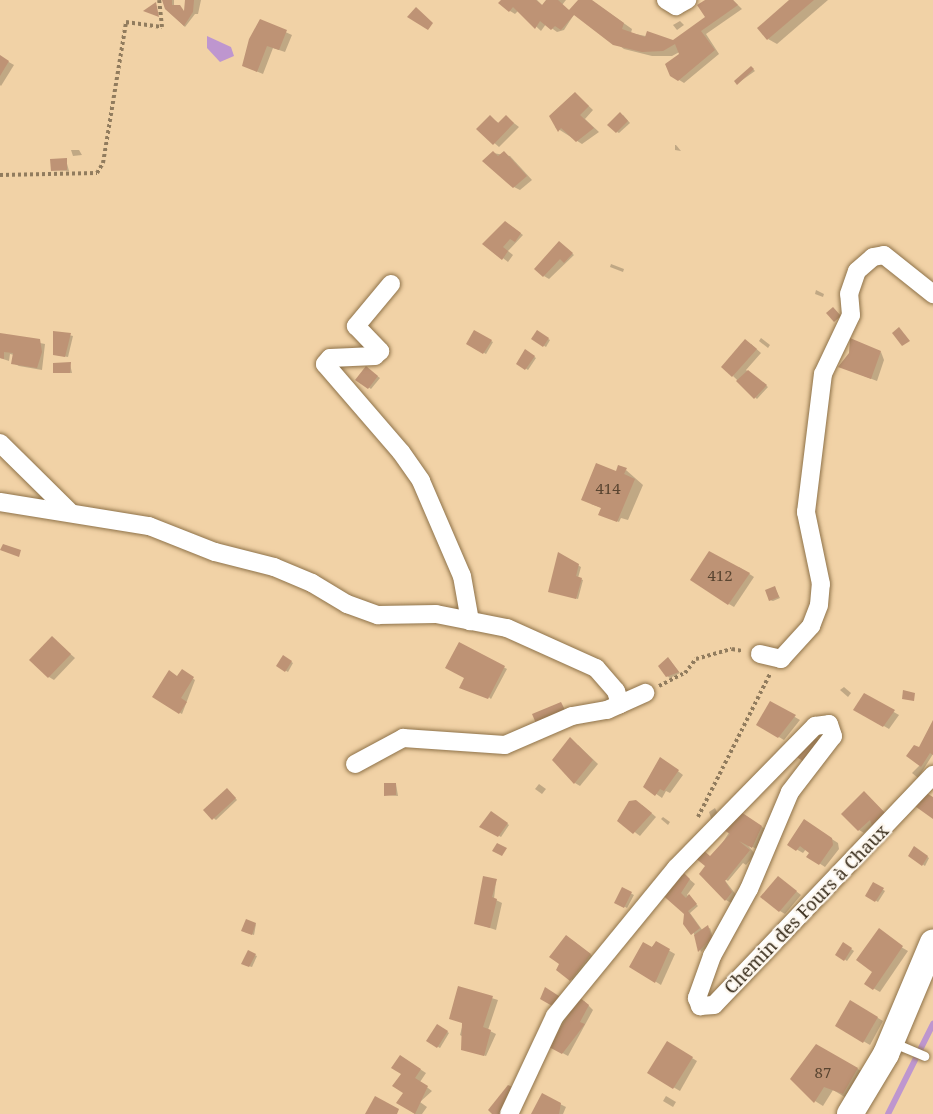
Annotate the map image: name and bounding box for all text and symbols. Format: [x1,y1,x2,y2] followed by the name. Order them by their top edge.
[595,480,621,498] house number: 414
[707,567,733,585] house number: 412
[719,820,893,998] street label: Chemin des Fours à Chaux
[815,1064,831,1082] house number: 87

